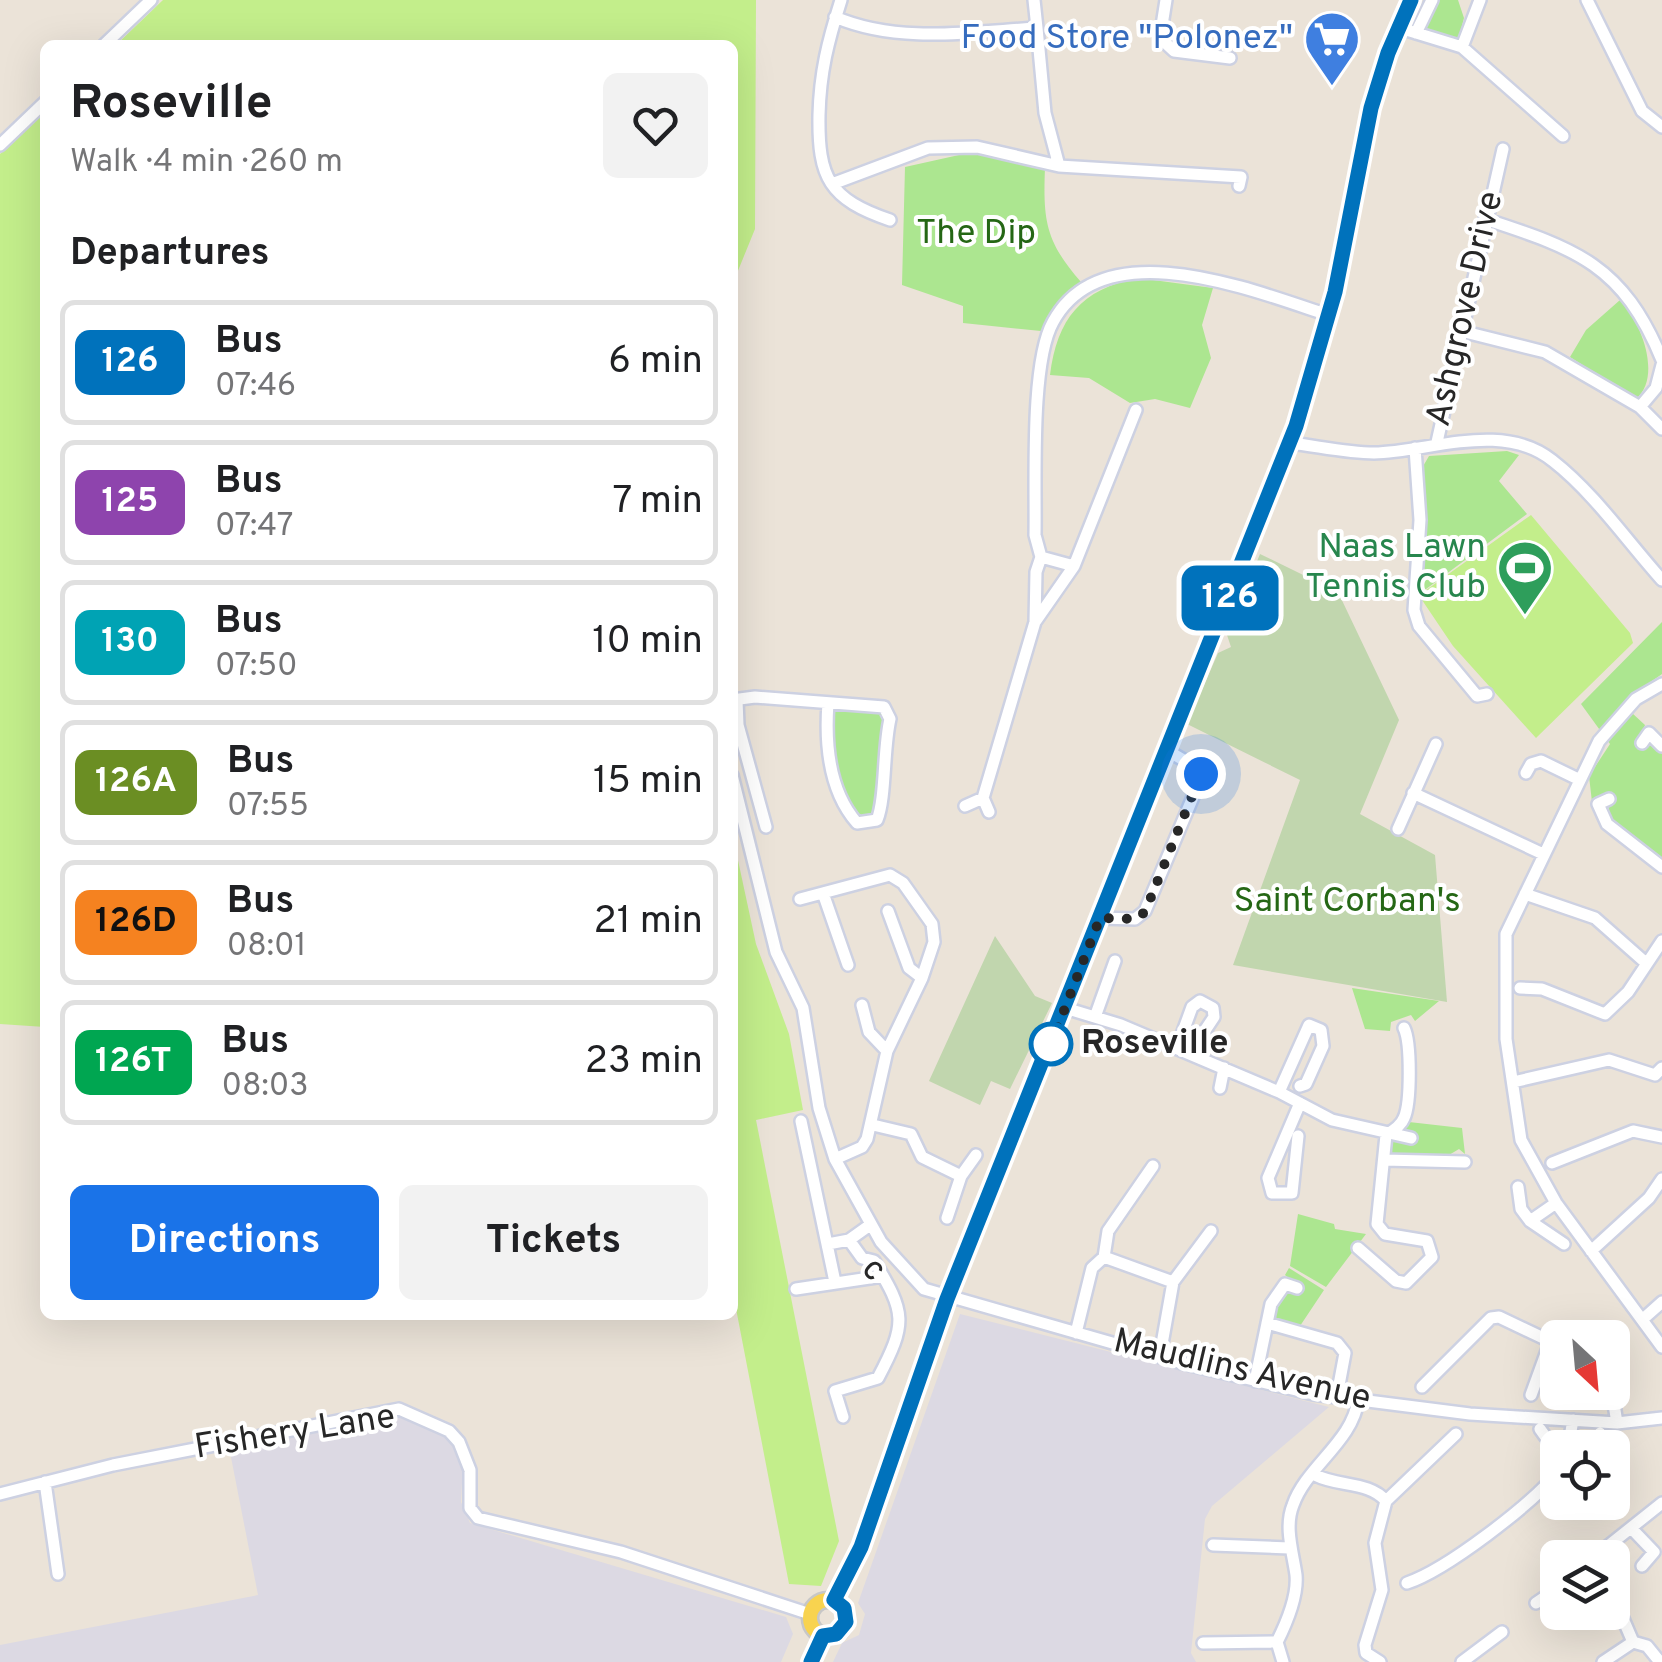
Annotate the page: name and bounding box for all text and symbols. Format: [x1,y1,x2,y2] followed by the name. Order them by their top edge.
[1302,9,1362,88] supermarket icon: Food Store "Polonez"
[961,17,1293,61] place label: Food Store "Polonez"
[603,73,708,178] button: heart
[70,75,272,135] text: Roseville
[70,143,343,183] text: Walk · 4 min · 260 m
[1418,187,1514,431] street label: Ashgrove Drive
[916,212,1036,256] park label: The Dip
[70,230,270,279] text: Departures
[215,318,282,367] text: Bus
[608,338,703,387] text: 6 min
[102,340,158,384] text: 126
[215,367,296,407] text: 07:46
[215,458,282,507] text: Bus
[613,478,703,527] text: 7 min
[102,480,158,524] text: 125
[215,507,293,547] text: 07:47
[1305,526,1486,610] place label: Naas Lawn Tennis Club
[1495,538,1555,617] sports icon: Naas Lawn Tennis Club
[1172,566,1288,630] line badge: 126
[1202,576,1258,620] text: 126
[215,598,282,647] text: Bus
[592,618,703,667] text: 10 min
[101,620,159,664] text: 130
[215,647,298,687] text: 07:50
[227,738,294,787] text: Bus
[1176,749,1226,799] your location
[593,758,703,807] text: 15 min
[95,760,177,804] text: 126A
[227,787,309,827] text: 07:55
[227,878,294,927] text: Bus
[1233,880,1461,924] park label: Saint Corban's
[593,898,703,947] text: 21 min
[95,900,177,944] text: 126D
[227,927,307,967] text: 08:01
[222,1018,289,1067] text: Bus
[1081,1022,1229,1066] place label: Roseville
[1030,1023,1072,1065] marker: Roseville
[585,1038,703,1087] text: 23 min
[95,1040,172,1084] text: 126T
[222,1067,309,1107] text: 08:03
[70,1185,379,1300] button: Directions
[399,1185,708,1300] button: Tickets
[851,1248,895,1292] street label: c
[1109,1320,1375,1422] street label: Maudlins Avenue
[1540,1320,1630,1410] north arrow
[1540,1320,1630,1630] map controls
[192,1395,398,1471] street label: Fishery Lane
[1540,1430,1630,1520] button: locate
[1540,1540,1630,1630] button: layers

